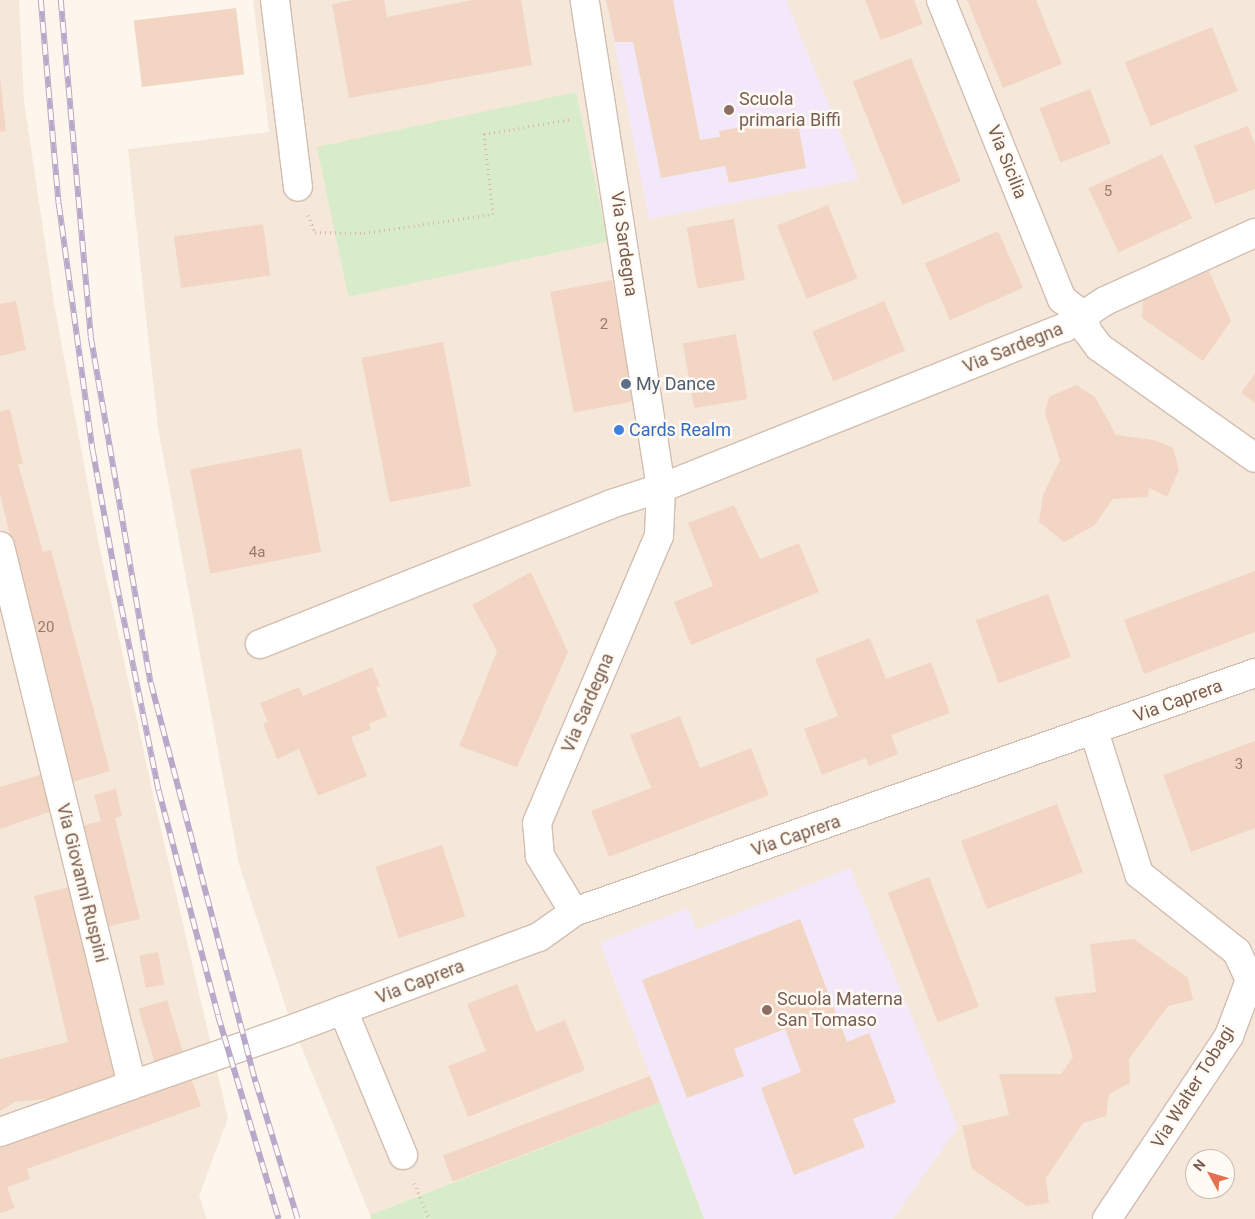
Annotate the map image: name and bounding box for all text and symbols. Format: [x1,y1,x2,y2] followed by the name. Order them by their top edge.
[739,89,841,132] place label: Scuola primaria Biffi
[723,104,735,116] marker: Scuola primaria Biffi
[982,122,1032,202] street label: Via Sicilia
[1104,183,1112,201] house number: 5
[606,190,642,298] street label: Via Sardegna
[600,316,608,334] house number: 2
[960,318,1066,378] street label: Via Sardegna
[636,373,715,395] place label: My Dance
[620,378,632,390] marker: My Dance
[629,419,731,441] place label: Cards Realm
[613,424,625,436] marker: Cards Realm
[249,544,265,562] house number: 4a
[38,619,54,637] house number: 20
[557,650,619,756] street label: Via Sardegna
[1131,675,1225,727] street label: Via Caprera
[1235,756,1243,774] house number: 3
[52,801,112,965] street label: Via Giovanni Ruspini
[749,811,843,861] street label: Via Caprera
[373,955,467,1009] street label: Via Caprera
[777,989,903,1032] place label: Scuola Materna San Tomaso
[761,1004,773,1016] marker: Scuola Materna San Tomaso
[1147,1022,1239,1152] street label: Via Walter Tobagi
[1185,1149,1235,1199] north arrow
[1190,1156,1208,1174] text: N

